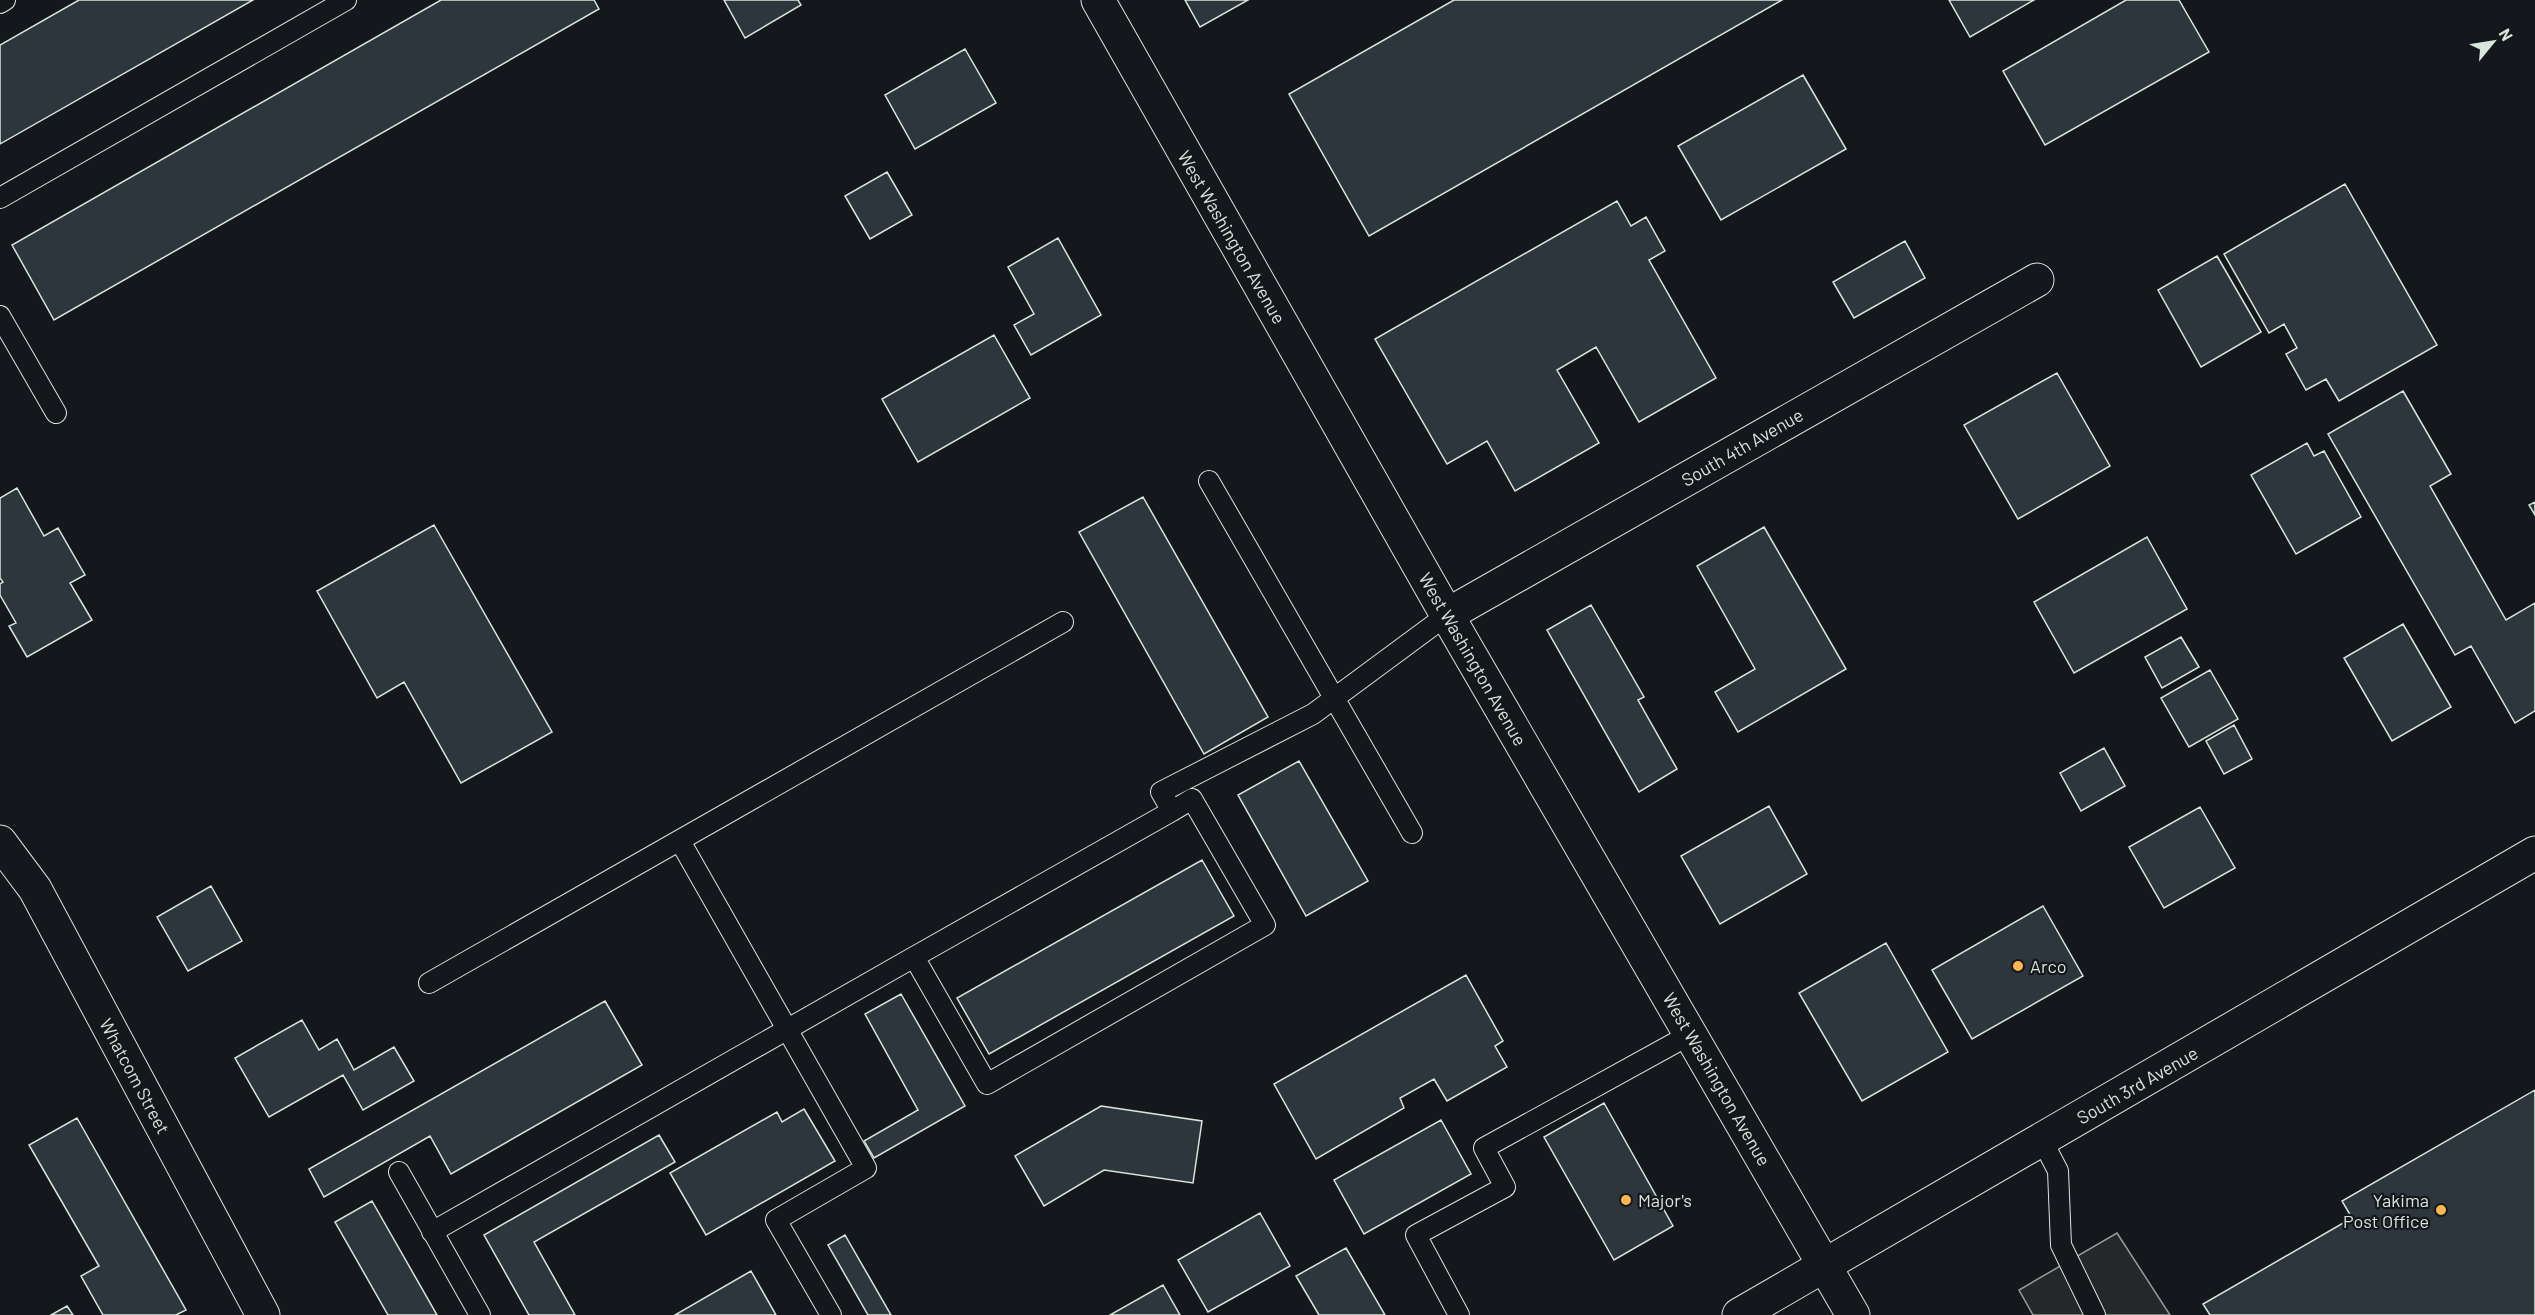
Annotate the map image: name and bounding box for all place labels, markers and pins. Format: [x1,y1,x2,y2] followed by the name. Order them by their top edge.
[2030,955,2067,977] place label: Arco
[2011,959,2025,973] marker: Arco
[1638,1189,1692,1211] place label: Major's
[2343,1189,2429,1232] place label: Yakima Post Office
[1619,1193,1633,1207] marker: Major's
[2434,1203,2448,1217] marker: Yakima Post Office

